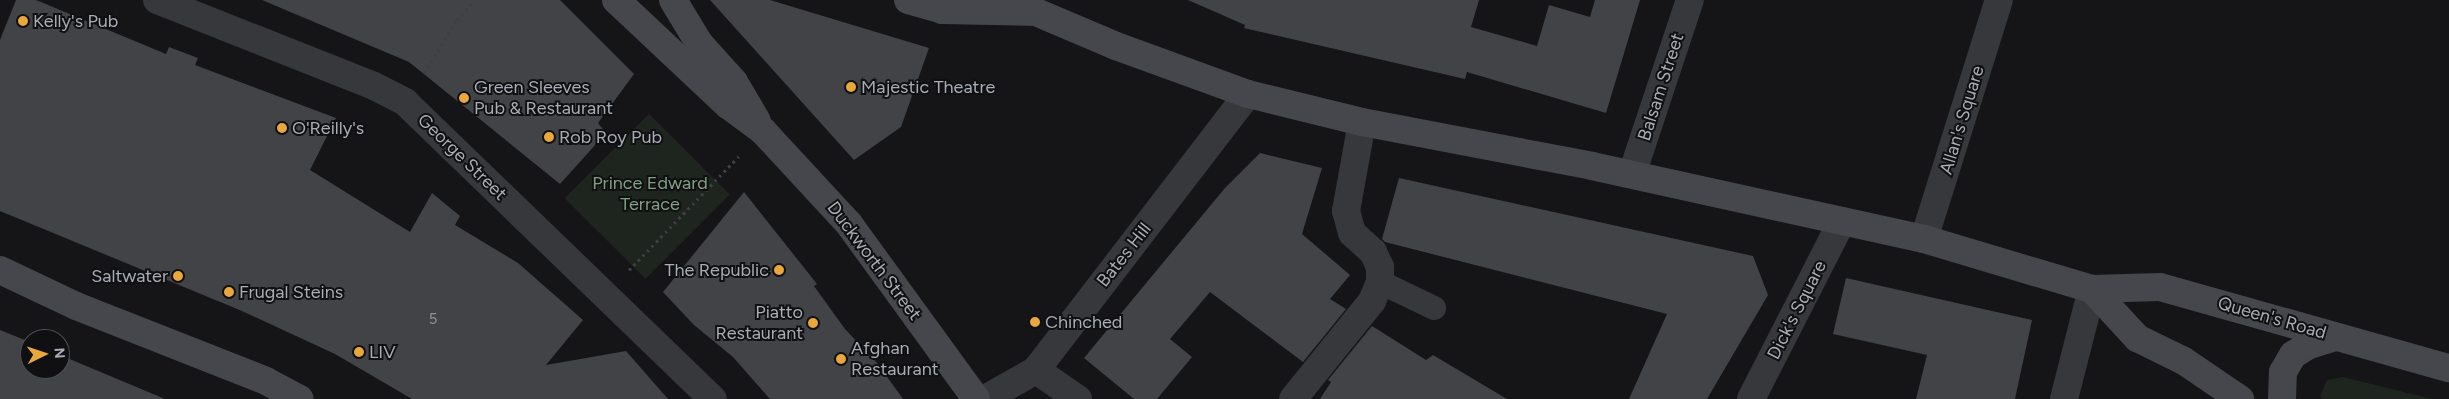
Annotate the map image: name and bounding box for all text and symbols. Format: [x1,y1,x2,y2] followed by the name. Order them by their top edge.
[33,10,118,32] place label: Kelly's Pub
[17,15,29,27] marker: Kelly's Pub
[1633,30,1689,144] street label: Balsam Street
[1935,63,1989,177] street label: Allan's Square
[861,76,995,98] place label: Majestic Theatre
[474,77,613,120] place label: Green Sleeves Pub & Restaurant
[845,81,857,93] marker: Majestic Theatre
[458,92,470,104] marker: Green Sleeves Pub & Restaurant
[413,109,511,205] street label: George Street
[292,117,364,139] place label: O'Reilly's
[276,122,288,134] marker: O'Reilly's
[559,126,662,148] place label: Rob Roy Pub
[543,131,555,143] marker: Rob Roy Pub
[592,173,708,215] park label: Prince Edward Terrace
[822,197,926,325] street label: Duckworth Street
[1092,219,1156,291] street label: Bates Hill
[1763,257,1831,363] street label: Dick's Square
[665,259,769,281] place label: The Republic
[773,264,785,276] marker: The Republic
[91,265,168,287] place label: Saltwater
[172,270,184,282] marker: Saltwater
[239,281,343,303] place label: Frugal Steins
[223,286,235,298] marker: Frugal Steins
[2215,292,2329,344] street label: Queen's Road
[715,302,803,344] place label: Piatto Restaurant
[429,311,437,329] house number: 5
[1045,311,1122,333] place label: Chinched
[1029,316,1041,328] marker: Chinched
[807,317,819,329] marker: Piatto Restaurant
[20,329,70,379] north arrow
[851,338,939,380] place label: Afghan Restaurant
[369,341,396,363] place label: LIV
[353,346,365,358] marker: LIV
[51,347,68,359] text: N
[835,353,847,365] marker: Afghan Restaurant

